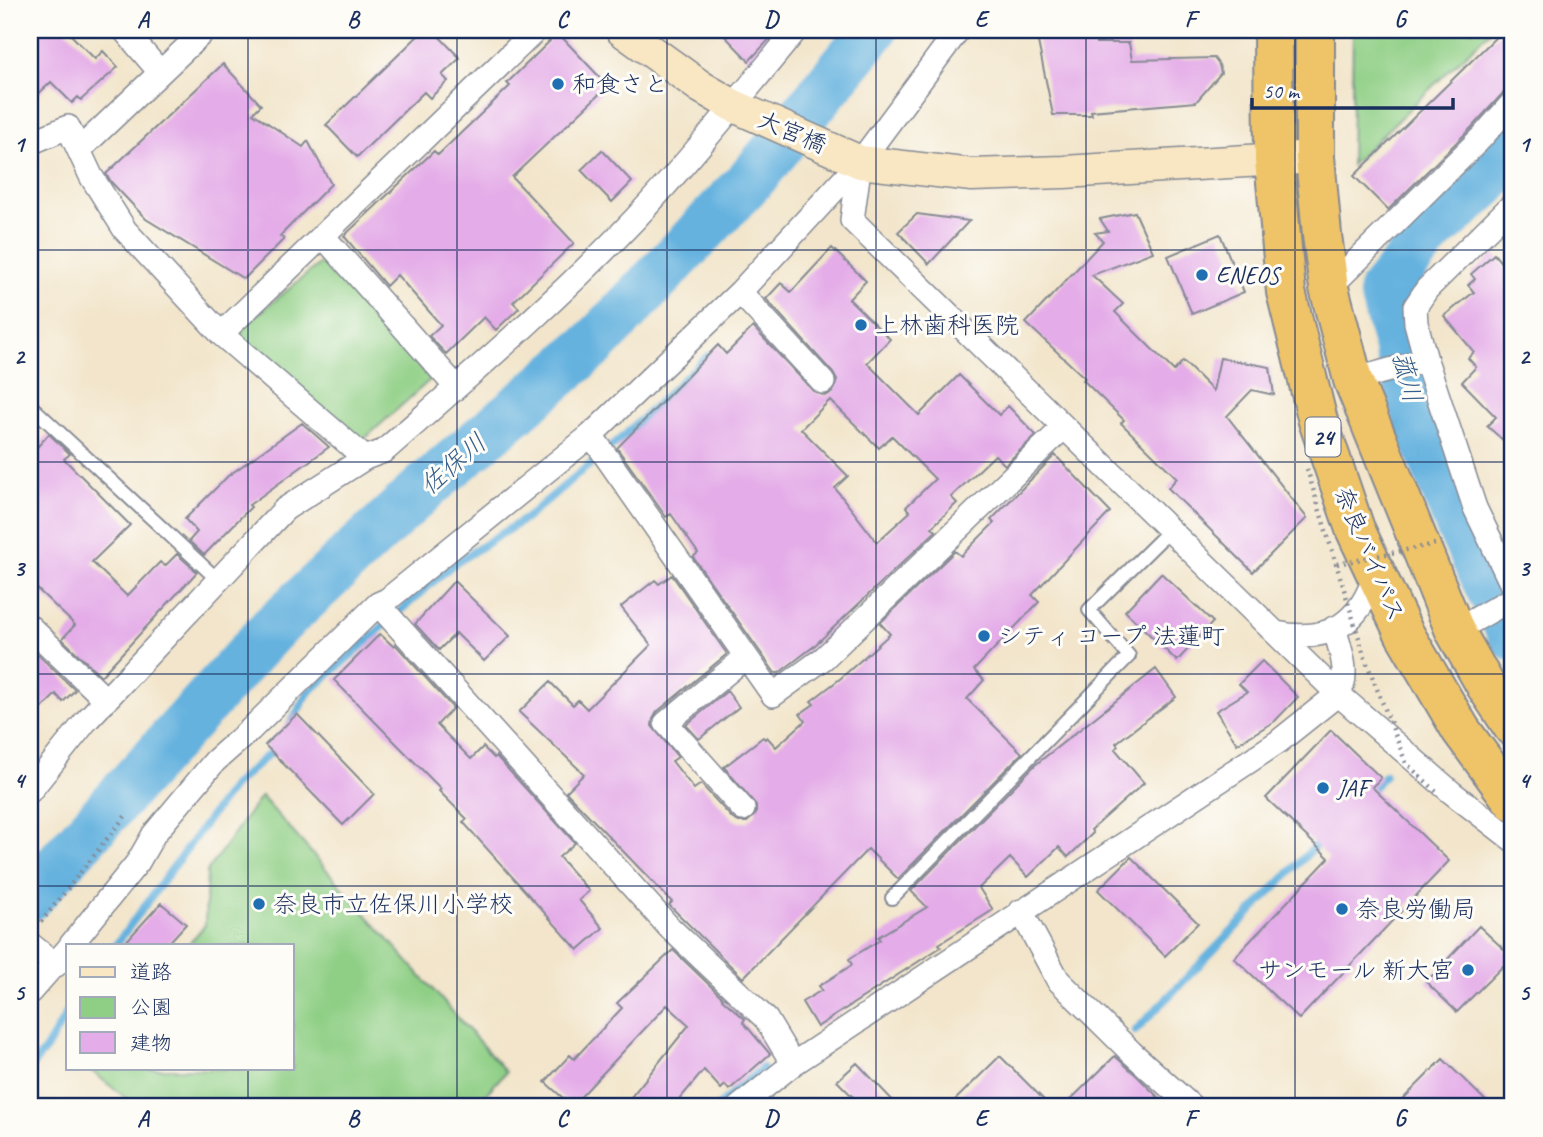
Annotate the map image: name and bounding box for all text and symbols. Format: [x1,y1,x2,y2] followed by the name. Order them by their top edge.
[137,5,151,34] text: A
[347,5,361,34] text: B
[557,5,571,34] text: C
[764,5,780,34] text: D
[975,5,991,34] text: E
[1185,5,1201,34] text: F
[1394,5,1409,34] text: G
[1252,66,1454,110] scale bar
[572,69,668,99] place label: 和食さと
[550,76,566,92] marker: 和食さと
[1263,78,1301,104] text: 50 m
[753,104,831,160] street label: 大宮橋
[14,130,27,159] text: 1
[1519,130,1532,159] text: 1
[1216,260,1282,290] place label: ENEOS
[1194,267,1210,283] marker: ENEOS
[875,310,1019,340] place label: 上林歯科医院
[853,317,869,333] marker: 上林歯科医院
[14,342,27,371] text: 2
[1519,342,1532,371] text: 2
[1384,348,1430,406] water label: 菰川
[1306,418,1340,457] road number: 24
[413,426,493,502] water label: 佐保川
[1328,482,1412,626] street label: 奈良バイパス
[14,554,27,583] text: 3
[1519,554,1532,583] text: 3
[998,621,1225,651] place label: シティ コープ 法蓮町
[976,628,992,644] marker: シティ コープ 法蓮町
[14,766,27,795] text: 4
[1519,766,1532,795] text: 4
[1336,773,1373,803] place label: JAF
[1315,780,1331,796] marker: JAF
[273,889,513,919] place label: 奈良市立佐保川小学校
[1356,894,1476,924] place label: 奈良労働局
[251,896,267,912] marker: 奈良市立佐保川小学校
[1334,901,1350,917] marker: 奈良労働局
[66,944,294,1070] legend
[1258,955,1454,985] place label: サンモール 新大宮
[130,959,172,985] text: 道路
[1460,962,1476,978] marker: サンモール 新大宮
[14,978,26,1007] text: 5
[1519,978,1531,1007] text: 5
[130,994,172,1020] text: 公園
[130,1030,172,1056] text: 建物
[137,1104,151,1133] text: A
[347,1104,361,1133] text: B
[557,1104,571,1133] text: C
[764,1104,780,1133] text: D
[975,1104,991,1133] text: E
[1185,1104,1201,1133] text: F
[1394,1104,1409,1133] text: G

